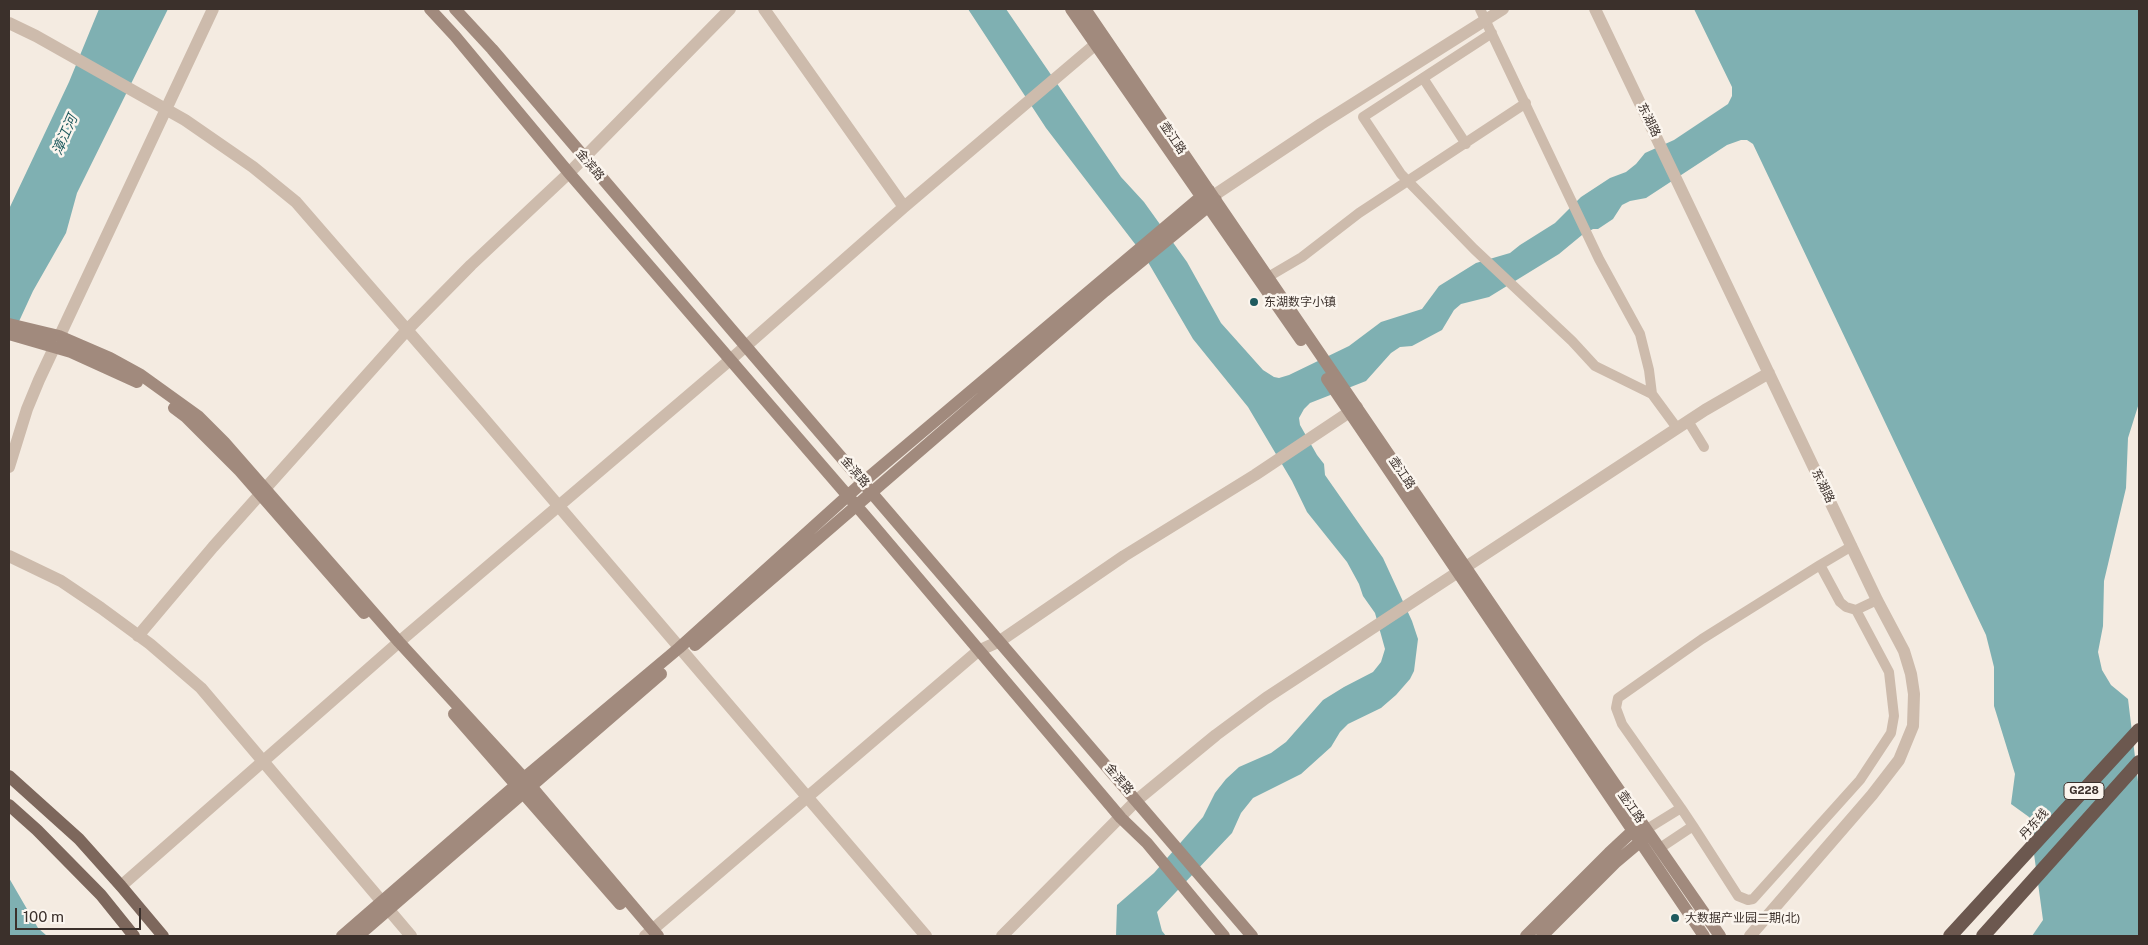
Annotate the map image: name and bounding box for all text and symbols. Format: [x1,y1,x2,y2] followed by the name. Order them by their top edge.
[1635,101,1663,139] street label: 东湖路
[49,112,81,158] water label: 漳江河
[1157,119,1189,157] street label: 壶江路
[573,147,607,183] street label: 金滨路
[1264,295,1336,309] place label: 东湖数字小镇
[1248,296,1260,308] marker: 东湖数字小镇
[838,454,872,490] street label: 金滨路
[1386,454,1418,492] street label: 壶江路
[1809,467,1837,505] street label: 东湖路
[1102,761,1136,797] street label: 金滨路
[2064,782,2104,799] road number: G228
[1615,788,1647,826] street label: 壶江路
[2017,806,2051,842] street label: 丹东线
[18,898,144,930] scale bar
[23,908,64,925] text: 100 m
[1685,911,1800,925] place label: 大数据产业园二期(北)
[1669,912,1681,924] marker: 大数据产业园二期(北)

